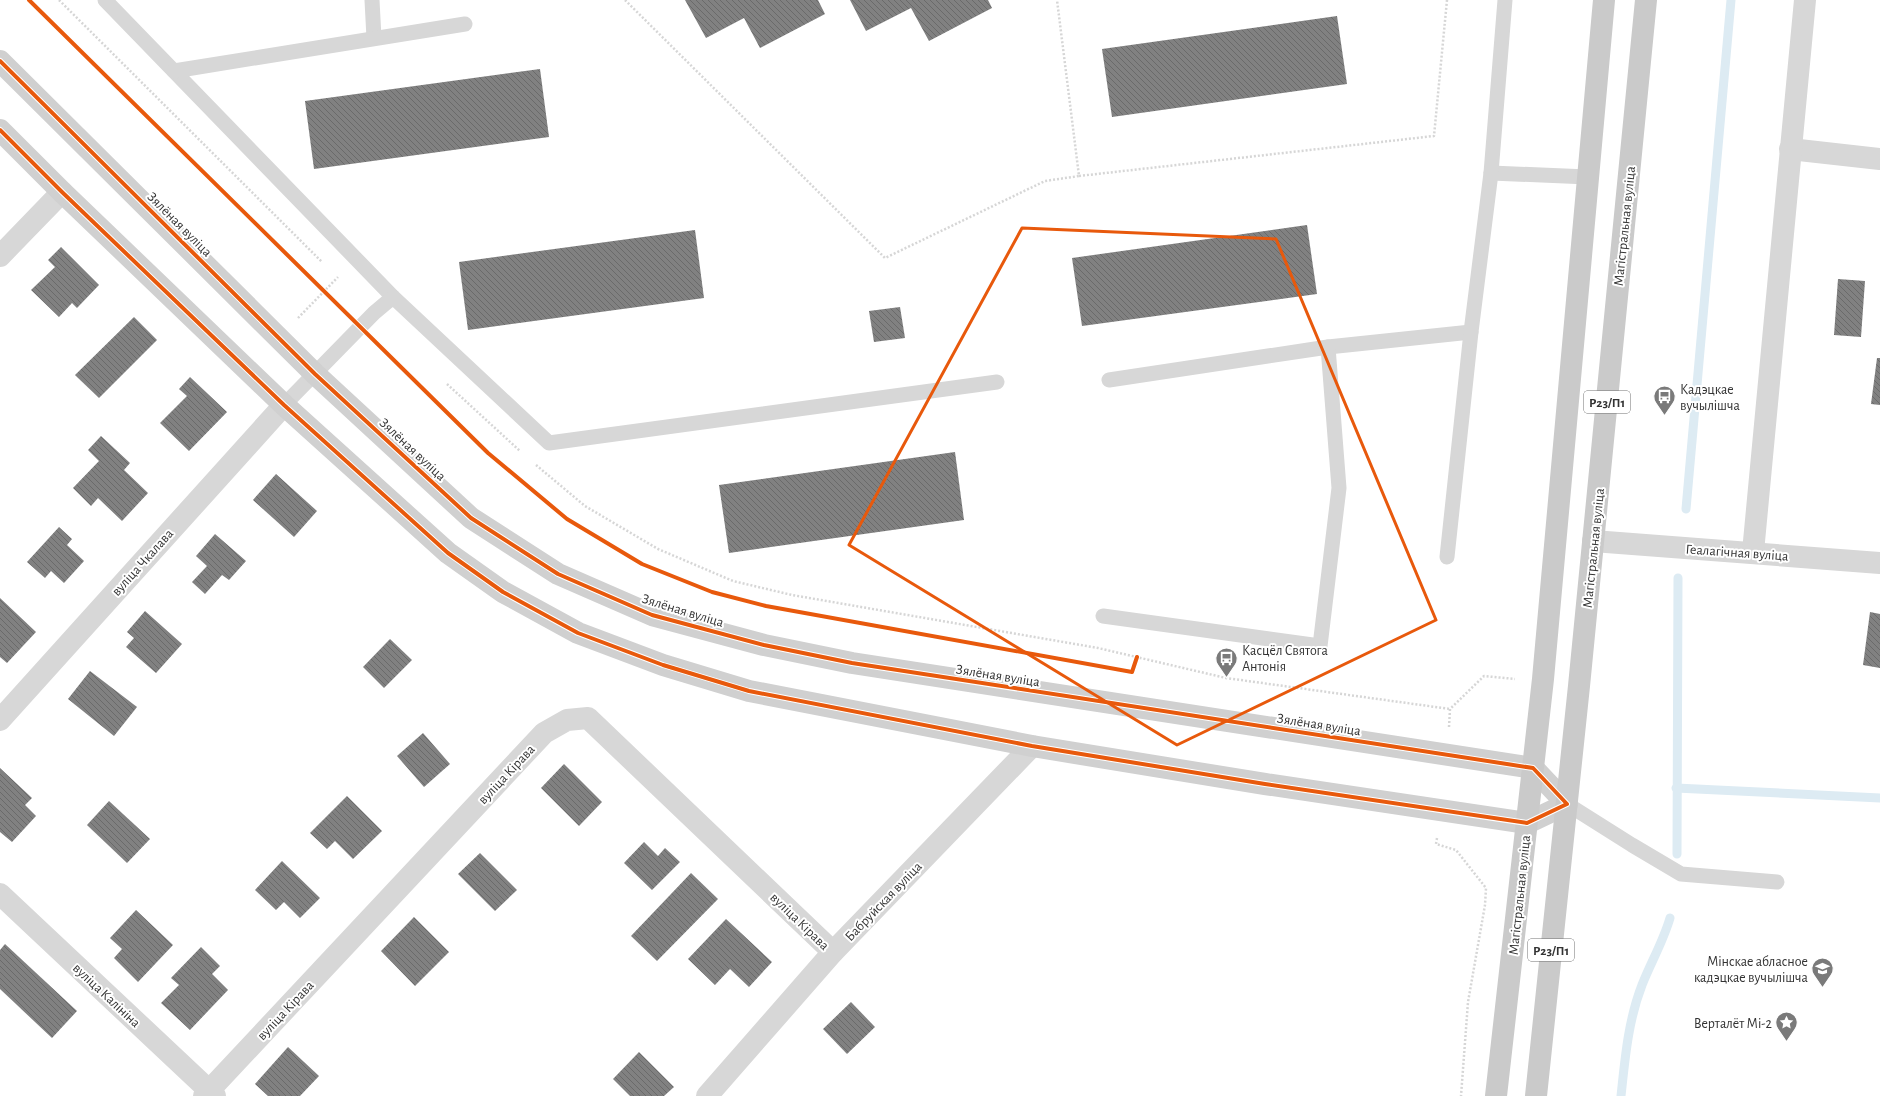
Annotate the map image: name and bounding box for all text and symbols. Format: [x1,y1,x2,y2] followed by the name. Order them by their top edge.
[1612,165,1638,287] street label: Магістральная вуліца
[144,190,215,260] street label: Зялёная вуліца
[1680,383,1740,413] place label: Кадэцкае вучылішча
[1651,384,1677,417] bus stop icon: Кадэцкае вучылішча
[1584,391,1630,413] road number: Р23/П1
[377,416,449,484] street label: Зялёная вуліца
[1581,487,1607,609] street label: Магістральная вуліца
[109,526,177,599] street label: вуліца Чкалава
[1685,542,1790,564] street label: Геалагічная вуліца
[640,592,726,630] street label: Зялёная вуліца
[1242,644,1328,674] place label: Касцёл Святога Антонія
[1213,645,1239,678] bus stop icon: Касцёл Святога Антонія
[955,662,1041,690] street label: Зялёная вуліца
[1276,711,1362,739] street label: Зялёная вуліца
[476,742,538,807] street label: вуліца Кірава
[1507,834,1533,956] street label: Магістральная вуліца
[843,859,925,944] street label: Бабруйская вуліца
[767,890,832,953] street label: вуліца Кірава
[1528,939,1574,961] road number: Р23/П1
[1694,955,1809,985] place label: Мінскае абласное кадэцкае вучылішча
[1810,956,1836,989] school or university icon: Мінскае абласное кадэцкае вучылішча
[70,961,143,1031] street label: вуліца Калініна
[255,978,317,1043] street label: вуліца Кірава
[1774,1010,1800,1043] place icon: Верталёт Мі-2
[1694,1017,1772,1031] place label: Верталёт Мі-2

